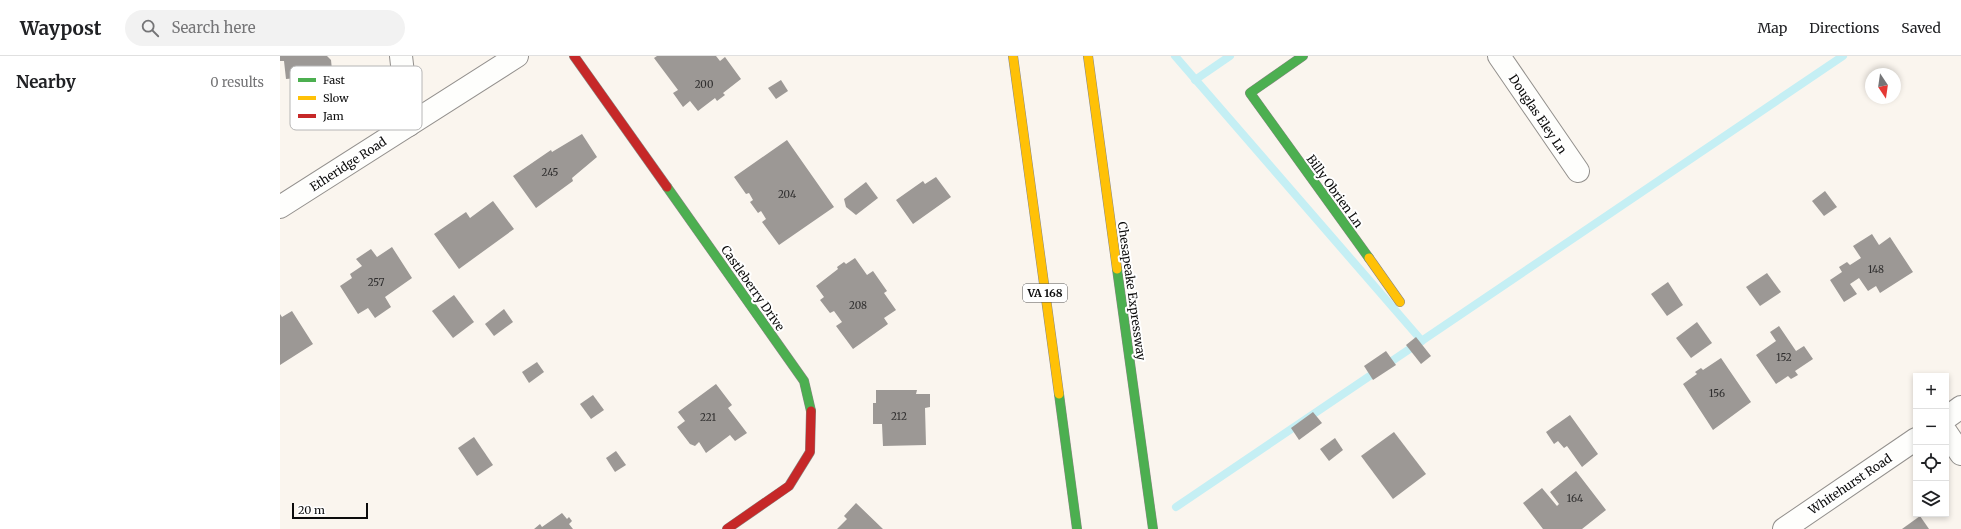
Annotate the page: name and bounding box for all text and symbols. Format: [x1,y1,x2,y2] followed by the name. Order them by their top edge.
[125,10,405,46] search box
[20,16,101,40] text: Waypost
[139,17,161,39] icon: search
[171,18,255,37] text: Search here
[1757,19,1787,37] text: Map
[1809,19,1879,37] text: Directions
[1901,19,1941,37] text: Saved
[290,66,422,130] legend
[1865,68,1901,104] north arrow
[16,71,76,93] text: Nearby
[1506,71,1570,157] street label: Douglas Eley Ln
[323,73,346,87] text: Fast
[210,74,264,91] text: 0 results
[695,78,713,91] house number: 200
[323,91,349,105] text: Slow
[322,109,344,123] text: Jam
[307,134,389,194] street label: Etheridge Road
[1304,152,1366,230] street label: Billy Obrien Ln
[542,166,559,179] house number: 245
[778,188,796,201] house number: 204
[1115,221,1149,361] street label: Chesapeake Expressway
[718,242,788,334] street label: Castleberry Drive
[1868,263,1884,276] house number: 148
[368,276,385,289] house number: 257
[1023,284,1067,302] road number: VA 168
[849,299,867,312] house number: 208
[1776,351,1792,364] house number: 152
[1913,373,1949,517] map controls
[1913,373,1949,409] button: +
[1709,387,1725,400] house number: 156
[1913,409,1949,445] button: −
[891,410,907,423] house number: 212
[700,411,716,424] house number: 221
[1913,445,1949,481] button: locate
[1805,451,1895,518] street label: Whitehurst Road
[1913,481,1949,517] button: layers
[1567,492,1583,505] house number: 164
[292,501,368,520] scale bar
[298,503,325,517] text: 20 m

